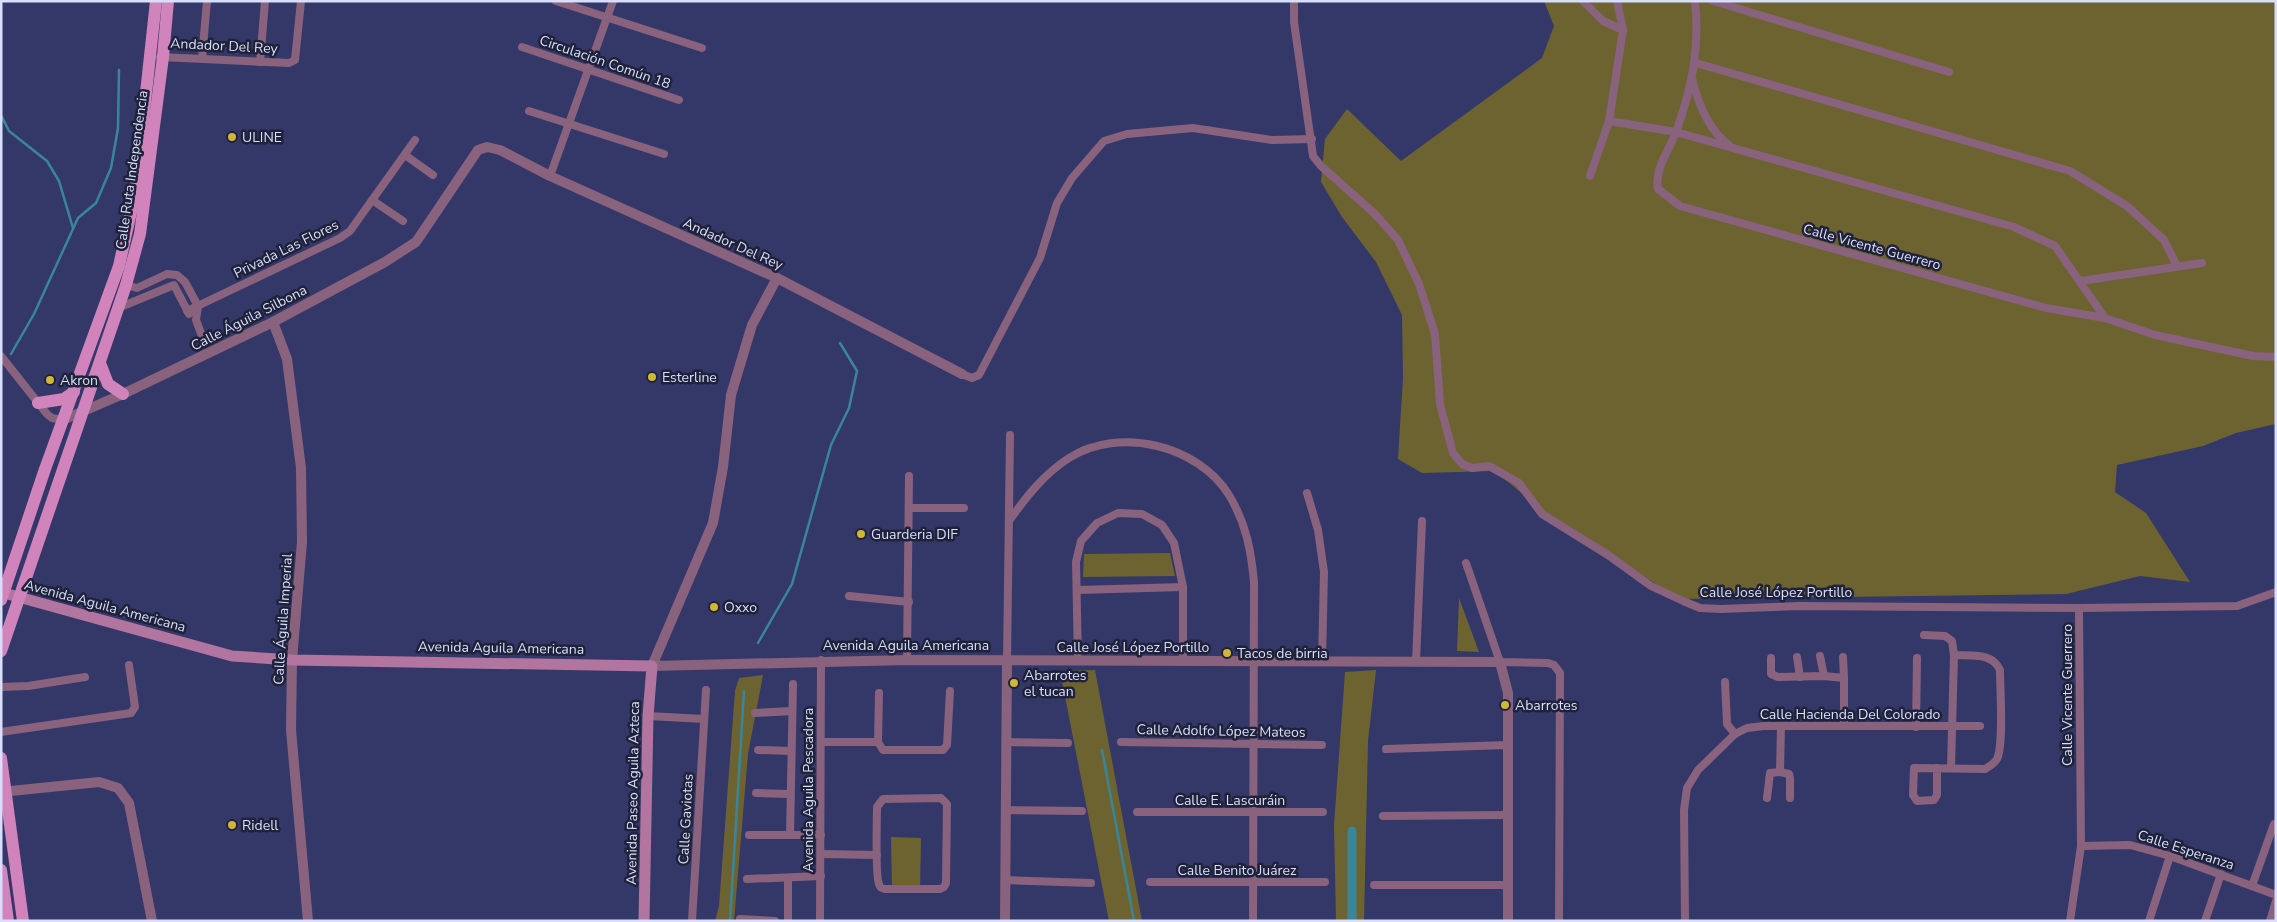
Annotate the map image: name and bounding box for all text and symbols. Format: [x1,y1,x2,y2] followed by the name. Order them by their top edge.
[537,31,673,93] street label: Circulación Común 18
[170,34,279,58] street label: Andador Del Rey
[111,89,153,251] street label: Calle Ruta Independencia
[242,128,282,147] place label: ULINE
[226,131,238,143] marker: ULINE
[680,213,787,275] street label: Andador Del Rey
[230,215,342,283] street label: Privada Las Flores
[1801,219,1943,275] street label: Calle Vicente Guerrero
[188,281,310,355] street label: Calle Águila Silbona
[662,368,717,387] place label: Esterline
[60,371,98,390] place label: Akron
[646,371,658,383] marker: Esterline
[44,374,56,386] marker: Akron
[871,525,958,544] place label: Guarderia DIF
[855,528,867,540] marker: Guarderia DIF
[269,552,297,685] street label: Calle Águila Imperial
[22,575,188,637] street label: Avenida Aguila Americana
[1700,583,1853,602] street label: Calle José López Portillo
[724,598,757,617] place label: Oxxo
[708,601,720,613] marker: Oxxo
[2058,624,2077,766] street label: Calle Vicente Guerrero
[823,636,989,655] street label: Avenida Aguila Americana
[418,637,584,659] street label: Avenida Aguila Americana
[1057,638,1210,657] street label: Calle José López Portillo
[1237,644,1328,663] place label: Tacos de birria
[1221,647,1233,659] marker: Tacos de birria
[1024,666,1087,701] place label: Abarrotes el tucan
[1008,677,1020,689] marker: Abarrotes el tucan
[1515,696,1578,715] place label: Abarrotes
[1499,699,1511,711] marker: Abarrotes
[622,701,644,885] street label: Avenida Paseo Aguila Azteca
[1760,705,1941,724] street label: Calle Hacienda Del Colorado
[799,708,818,872] street label: Avenida Aguila Pescadora
[1136,720,1306,742] street label: Calle Adolfo López Mateos
[674,773,698,865] street label: Calle Gaviotas
[1175,791,1285,810] street label: Calle E. Lascuráin
[242,816,279,835] place label: Ridell
[226,819,238,831] marker: Ridell
[2135,825,2237,875] street label: Calle Esperanza
[1178,861,1297,880] street label: Calle Benito Juárez

